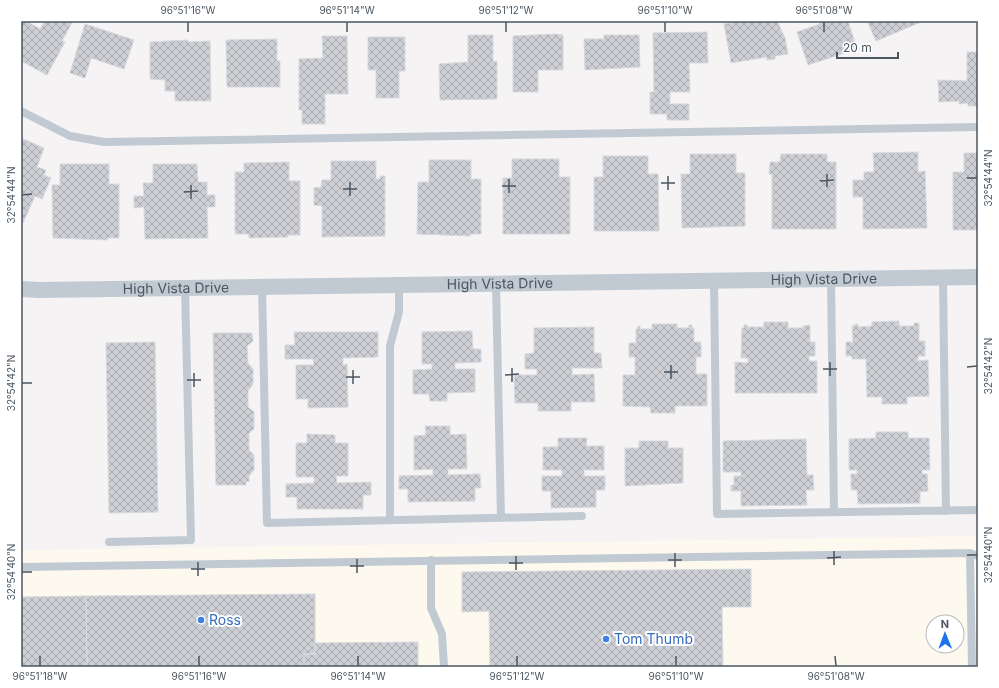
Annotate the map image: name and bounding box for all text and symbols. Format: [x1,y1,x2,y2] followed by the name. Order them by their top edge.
[161,4,216,16] text: 96°51'16"W
[319,4,375,16] text: 96°51'14"W
[479,4,534,16] text: 96°51'12"W
[638,4,693,16] text: 96°51'10"W
[795,4,853,16] text: 96°51'08"W
[837,34,898,60] scale bar
[843,40,872,55] text: 20 m
[982,150,994,206] text: 32°54'44"N
[5,167,17,223] text: 32°54'44"N
[771,269,877,288] street label: High Vista Drive
[447,274,553,292] street label: High Vista Drive
[123,278,229,297] street label: High Vista Drive
[982,338,994,394] text: 32°54'42"N
[5,355,17,411] text: 32°54'42"N
[982,527,994,583] text: 32°54'40"N
[5,544,17,600] text: 32°54'40"N
[209,611,241,628] place label: Ross
[925,614,965,654] north arrow
[196,615,206,625] marker: Ross
[941,617,949,631] text: N
[614,630,693,647] place label: Tom Thumb
[601,634,611,644] marker: Tom Thumb
[13,670,68,682] text: 96°51'18"W
[172,670,227,682] text: 96°51'16"W
[330,670,386,682] text: 96°51'14"W
[490,670,545,682] text: 96°51'12"W
[649,670,704,682] text: 96°51'10"W
[807,670,865,682] text: 96°51'08"W

